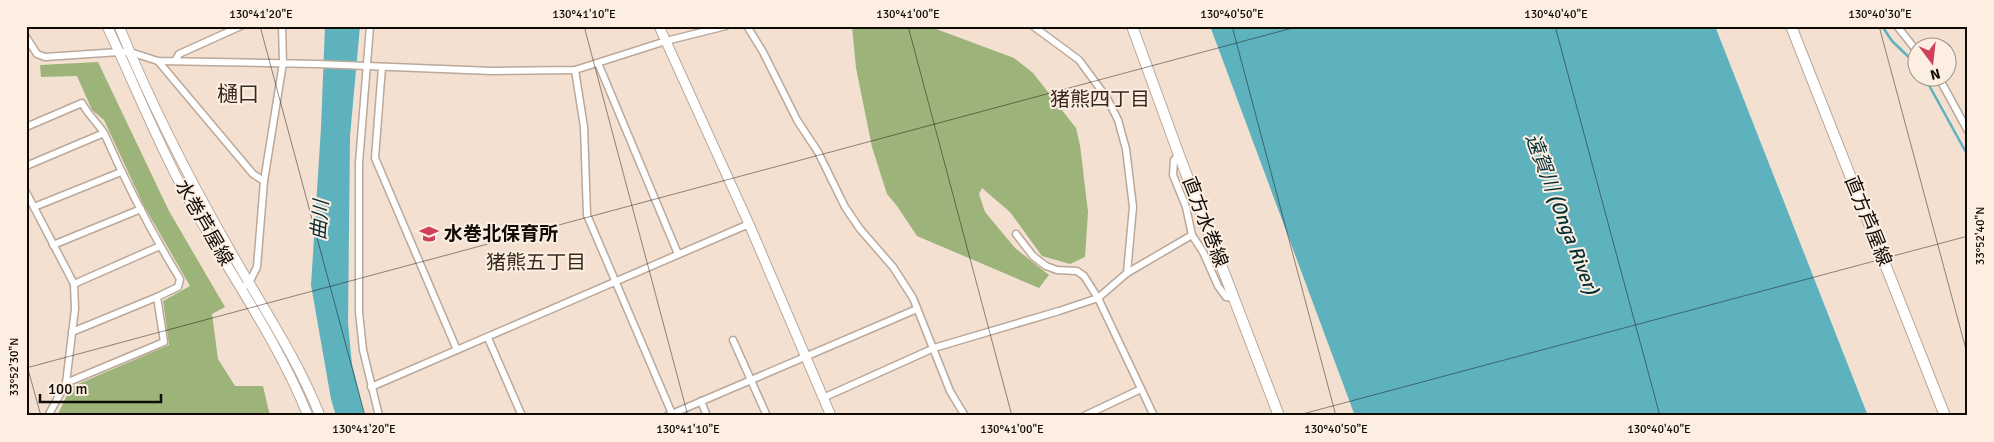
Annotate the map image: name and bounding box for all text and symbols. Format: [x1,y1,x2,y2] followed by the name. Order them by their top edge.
[229,7,293,22] text: 130°41'20"E
[552,7,616,22] text: 130°41'10"E
[876,7,940,22] text: 130°41'00"E
[1200,7,1264,22] text: 130°40'50"E
[1524,7,1588,22] text: 130°40'40"E
[1848,7,1912,22] text: 130°40'30"E
[1906,38,1956,88] north arrow
[1928,65,1942,84] text: N
[217,81,259,107] district label: 樋口
[1050,87,1150,112] district label: 猪熊四丁目
[1520,130,1605,299] water label: 遠賀川 (Onga River)
[1839,172,1897,270] street label: 直方芦屋線
[1177,173,1233,271] street label: 直方水巻線
[170,176,238,270] street label: 水巻芦屋線
[306,197,334,241] water label: 曲川
[1973,207,1988,265] text: 33°52'40"N
[444,222,558,246] place label: 水巻北保育所
[418,223,440,245] school or university icon: 水巻北保育所
[486,250,586,275] district label: 猪熊五丁目
[7,338,22,396] text: 33°52'30"N
[40,372,161,404] scale bar
[48,380,88,398] text: 100 m
[332,422,396,437] text: 130°41'20"E
[656,422,720,437] text: 130°41'10"E
[980,422,1044,437] text: 130°41'00"E
[1304,422,1368,437] text: 130°40'50"E
[1627,422,1691,437] text: 130°40'40"E

